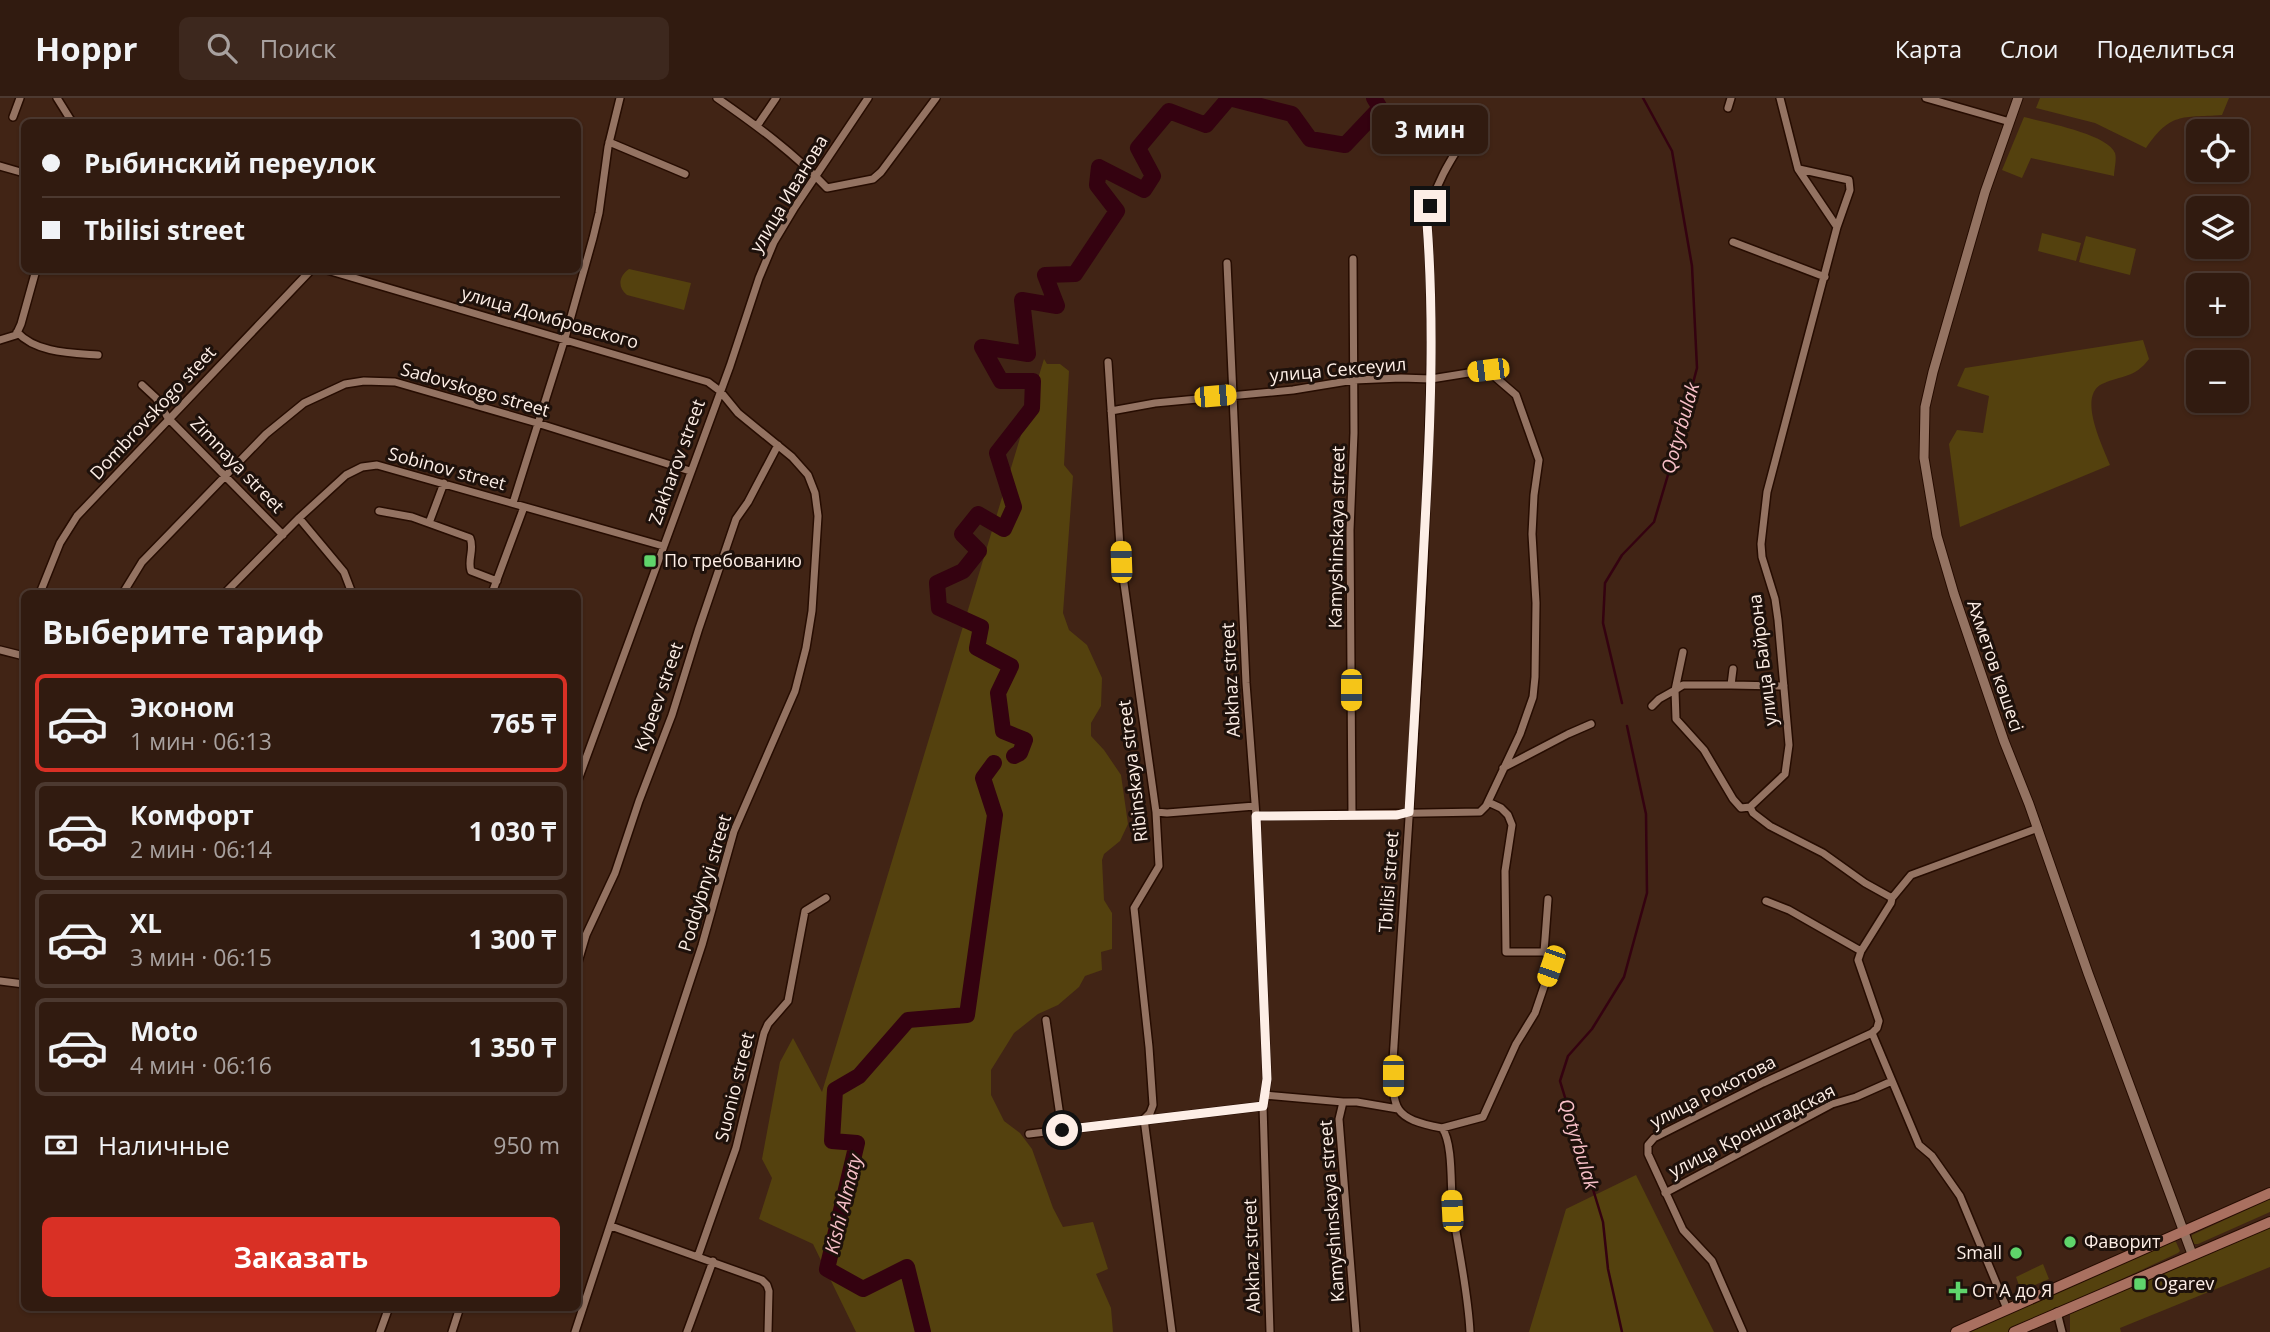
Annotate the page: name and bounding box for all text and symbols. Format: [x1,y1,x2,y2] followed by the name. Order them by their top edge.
[179,17,669,80] search box
[35,26,137,71] text: Hoppr
[203,29,241,67] icon: search
[259,30,336,66] text: Поиск
[1895,32,1962,65] text: Карта
[2000,32,2059,65] text: Слои
[2097,32,2235,65] text: Поделиться
[1372,105,1488,154] callout: 3 мин
[1395,113,1465,145] text: 3 мин
[2186,119,2249,413] map controls
[2186,119,2249,182] button: locate
[744,130,833,257] street label: улица Иванова
[84,145,376,181] text: Рыбинский переулок
[1414,190,1446,222] route end
[2186,196,2249,259] button: layers
[84,212,245,248] text: Tbilisi street
[2186,273,2249,336] button: +
[459,280,642,354] street label: улица Домбровского
[84,340,221,484] street label: Dombrovskogo steet
[2186,350,2249,413] button: −
[1269,351,1407,387] street label: улица Сексеуил
[398,356,553,422] street label: Sadovskogo street
[1466,357,1511,383] car
[1655,379,1706,477] water label: Qotyrbulak
[1194,384,1237,408] car
[642,396,710,528] street label: Zakharov street
[186,411,290,518] street label: Zimnaya street
[386,441,509,495] street label: Sobinov street
[1322,445,1350,628] street label: Kamyshinskaya street
[1110,541,1133,583] car
[664,548,802,572] place label: По требованию
[642,553,658,569] marker: По требованию
[1742,593,1782,727] street label: улица Байрона
[1962,597,2030,735] street label: Ахметов көшесі
[42,610,324,653] text: Выберите тариф
[1215,622,1245,738] street label: Abkhaz street
[628,639,688,754] street label: Kybeev street
[1341,669,1362,711] car
[130,689,235,725] text: Эконом
[46,692,109,755] icon: car
[1111,699,1153,844] street label: Ribinskaya street
[490,705,556,741] text: 765 ₸
[130,725,272,757] text: 1 мин · 06:13
[130,797,254,833] text: Комфорт
[46,800,109,863] icon: car
[672,811,736,954] street label: Poddybnyi street
[469,813,556,849] text: 1 030 ₸
[1372,831,1404,933] street label: Tbilisi street
[130,833,272,865] text: 2 мин · 06:14
[130,905,162,941] text: XL
[46,908,109,971] icon: car
[469,921,556,957] text: 1 300 ₸
[130,941,272,973] text: 3 мин · 06:15
[1535,943,1568,989] car
[130,1013,198,1049] text: Moto
[46,1016,109,1079] icon: car
[469,1029,556,1065] text: 1 350 ₸
[709,1030,759,1144] street label: Suonio street
[130,1049,272,1081] text: 4 мин · 06:16
[1646,1049,1780,1133] street label: улица Рокотова
[1383,1055,1404,1097] car
[1664,1078,1839,1182] street label: улица Кронштадская
[1553,1095,1605,1193] water label: Qotyrbulak
[1046,1114,1078,1146] route start
[1313,1119,1349,1303] street label: Kamyshinskaya street
[42,1126,80,1164] icon: cash
[98,1127,230,1163] text: Наличные
[493,1129,560,1161] text: 950 m
[818,1150,868,1257] water label: Kіshі Almaty
[1441,1189,1464,1233] car
[1237,1198,1265,1314] street label: Abkhaz street
[42,1217,560,1297] button: Заказать
[2084,1229,2161,1253] place label: Фаворит
[2062,1234,2078,1250] marker: Фаворит
[1956,1240,2002,1264] place label: Small
[2008,1245,2024,1261] marker: Small
[2154,1271,2214,1295] place label: Ogarev
[2132,1276,2148,1292] marker: Ogarev
[1972,1278,2052,1302] place label: От А до Я
[1950,1283,1966,1299] marker: От А до Я

